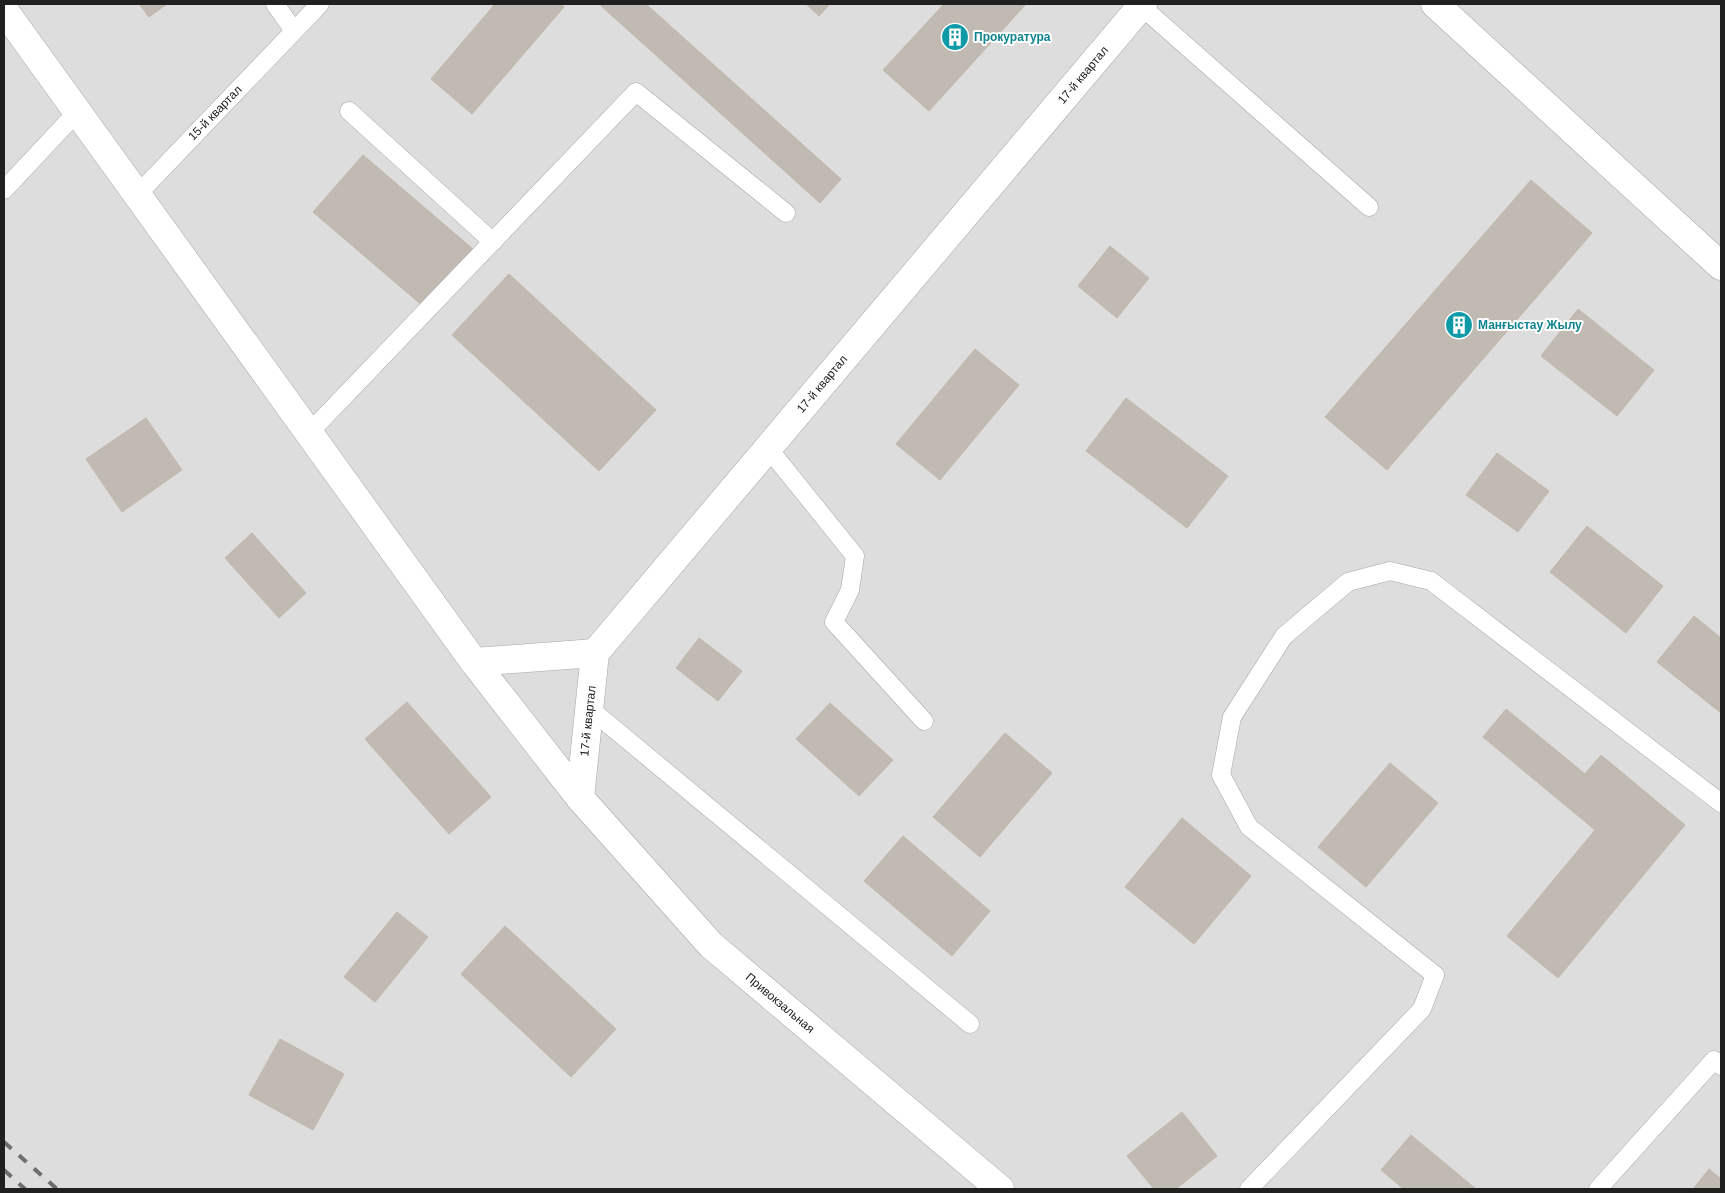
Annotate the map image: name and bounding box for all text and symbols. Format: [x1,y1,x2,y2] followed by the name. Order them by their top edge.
[940,22,970,52] building icon: Прокуратура
[974,30,1051,44] place label: Прокуратура
[1055,43,1111,107] street label: 17-й квартал
[185,83,245,143] street label: 15-й квартал
[1444,310,1474,340] building icon: Манғыстау Жылу
[1478,318,1582,332] place label: Манғыстау Жылу
[794,352,850,416] street label: 17-й квартал
[577,685,599,757] street label: 17-й квартал
[743,970,817,1036] street label: Привокзальная

